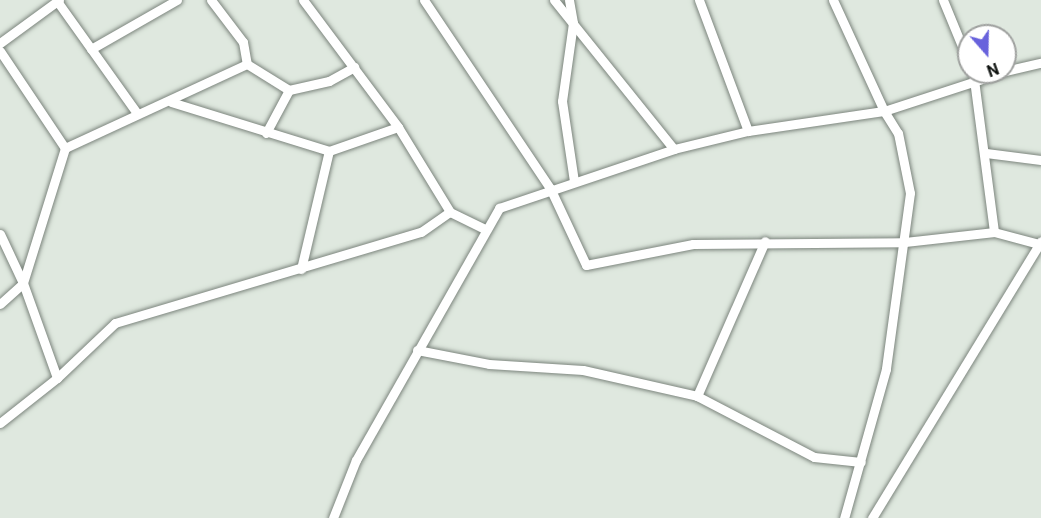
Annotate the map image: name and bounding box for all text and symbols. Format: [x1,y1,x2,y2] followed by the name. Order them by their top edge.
[957,24,1017,84] north arrow
[984,59,1001,80] text: N

